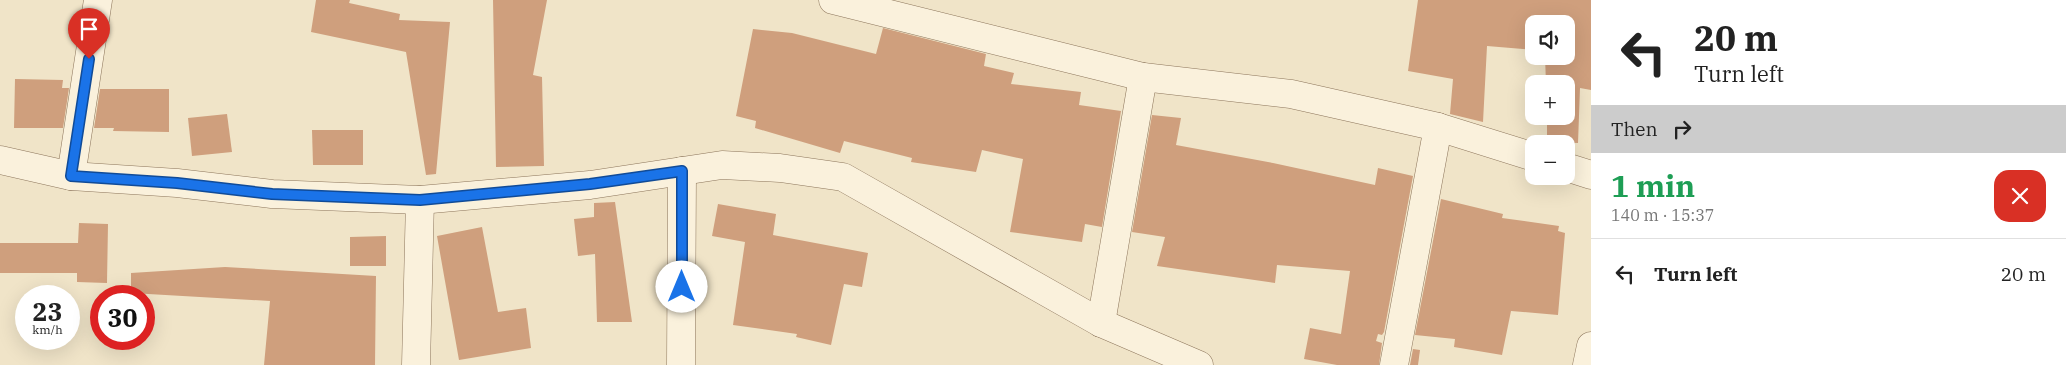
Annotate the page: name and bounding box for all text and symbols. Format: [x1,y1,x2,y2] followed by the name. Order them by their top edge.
[68,8,110,59] pin
[75,15,103,43] icon: arrive
[1525,15,1575,185] map controls
[1525,15,1575,65] button: sound
[1694,15,1778,61] text: 20 m
[1611,20,1676,85] icon: left
[1694,59,1784,88] text: Turn left
[1525,75,1575,125] button: +
[1668,115,1696,143] icon: right
[1611,117,1658,141] text: Then
[1525,135,1575,185] button: −
[1611,166,1695,205] text: 1 min
[1994,170,2046,222] button: close
[1611,205,1714,225] text: 140 m · 15:37
[655,260,707,312] position arrow
[1611,260,1639,288] icon: left
[1654,262,1737,286] text: Turn left
[2001,262,2046,286] text: 20 m
[90,285,155,350] speed limit sign: 30
[32,295,63,328] text: 23
[32,322,63,337] text: km/h

